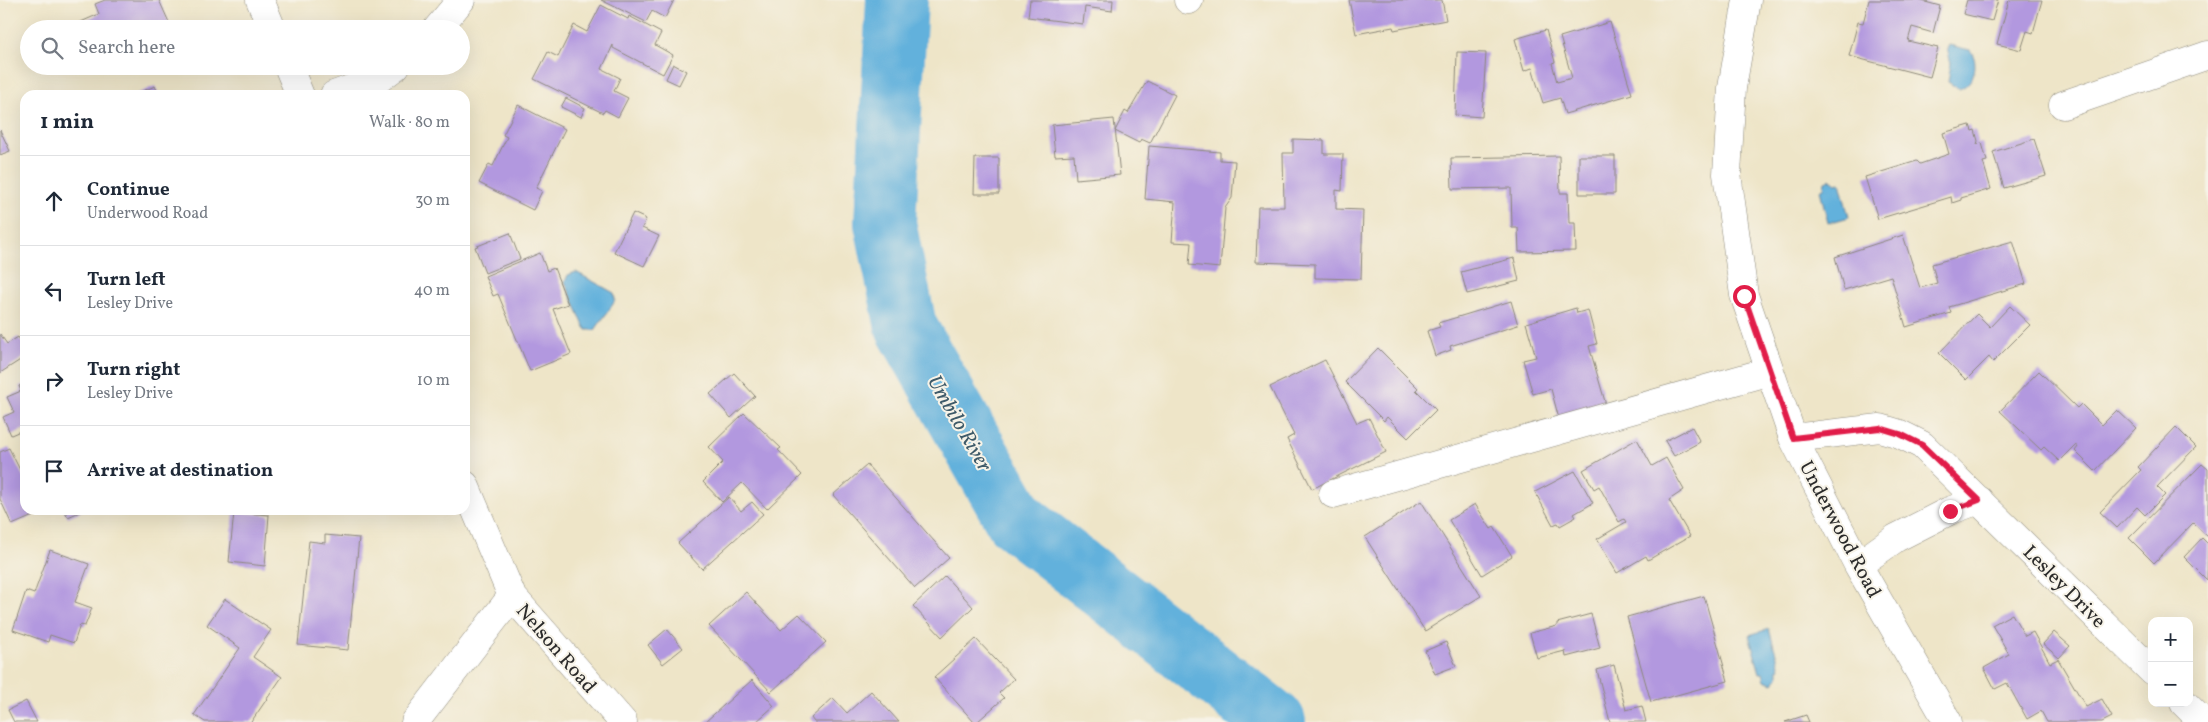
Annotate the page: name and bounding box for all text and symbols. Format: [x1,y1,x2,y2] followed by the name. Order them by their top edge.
[20,20,470,75] search box
[38,34,66,62] icon: search
[78,35,175,61] text: Search here
[40,108,94,137] text: 1 min
[369,112,450,134] text: Walk · 80 m
[87,177,170,203] text: Continue
[40,187,68,215] icon: ahead
[415,190,450,212] text: 30 m
[87,203,208,225] text: Underwood Road
[87,267,166,293] text: Turn left
[40,277,68,305] icon: left
[414,280,450,302] text: 40 m
[1733,285,1756,308] route start
[87,293,173,315] text: Lesley Drive
[87,357,180,383] text: Turn right
[40,367,68,395] icon: right
[417,370,450,392] text: 10 m
[919,370,998,477] water label: Umbilo River
[87,383,173,405] text: Lesley Drive
[1791,456,1887,603] street label: Underwood Road
[40,457,68,485] icon: arrive
[87,458,273,484] text: Arrive at destination
[1939,500,1962,523] route end
[2016,539,2112,635] street label: Lesley Drive
[509,598,602,700] street label: Nelson Road
[2148,617,2193,707] map controls
[2148,617,2193,662] button: +
[2148,662,2193,707] button: −

